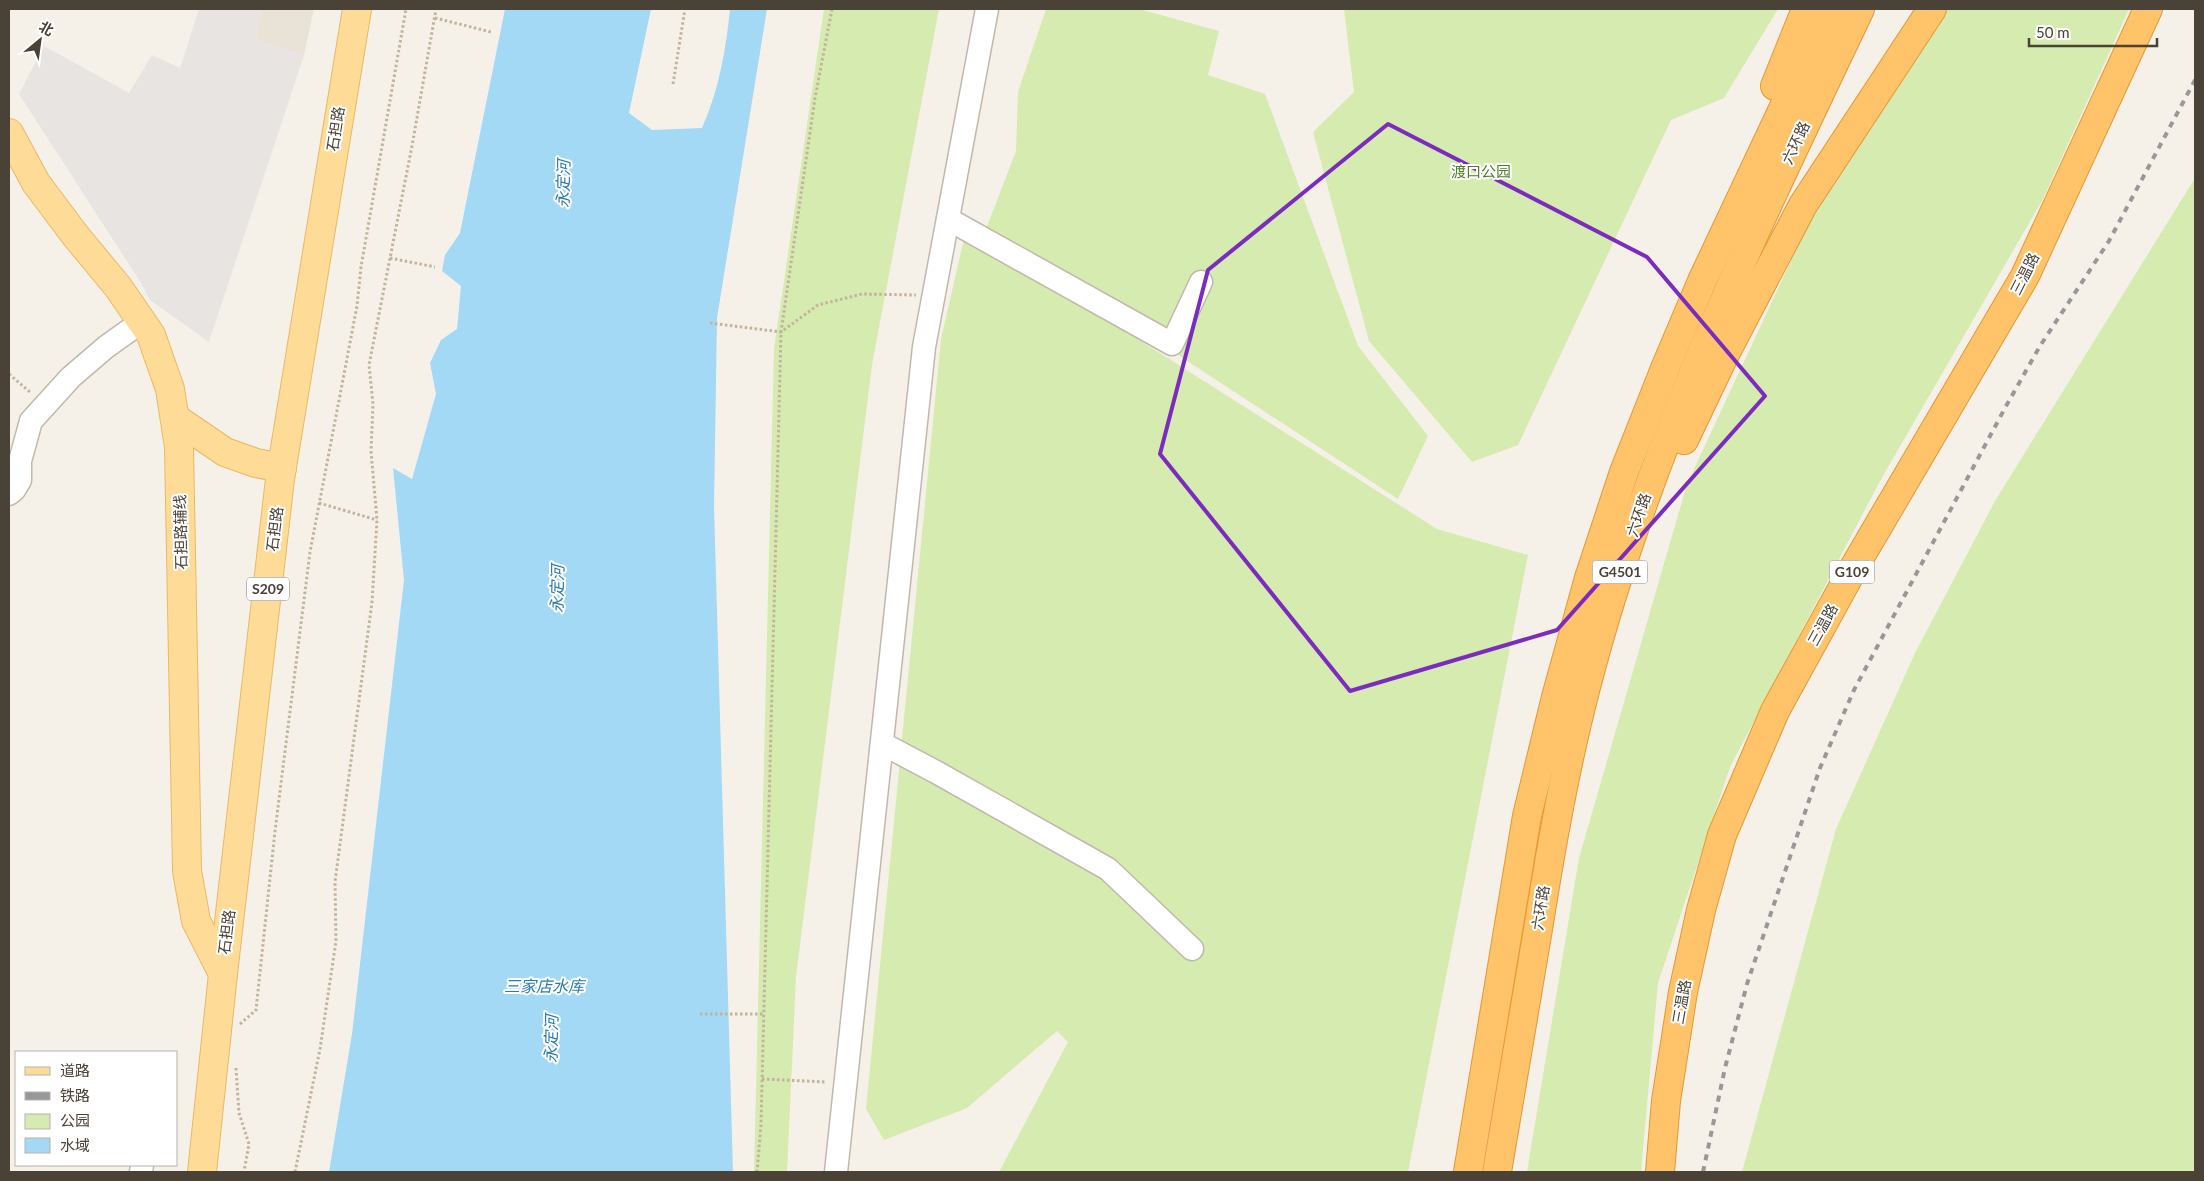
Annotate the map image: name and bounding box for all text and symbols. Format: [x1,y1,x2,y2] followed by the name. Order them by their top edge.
[15,15,65,65] north arrow
[2029,15,2156,47] scale bar
[36,17,57,39] text: 北
[2036,23,2070,41] text: 50 m
[323,105,347,152] street label: 石担路
[1777,118,1813,167] street label: 六环路
[553,157,572,208] water label: 永定河
[1451,162,1511,180] park label: 渡口公园
[2006,249,2042,298] street label: 三温路
[1622,490,1654,539] street label: 六环路
[170,494,190,570] street label: 石担路辅线
[262,505,286,552] street label: 石担路
[1592,560,1648,584] road number: G4501
[1830,560,1874,584] road number: G109
[547,562,566,613] water label: 永定河
[247,578,289,600] road number: S209
[1803,600,1841,649] street label: 三温路
[1528,884,1552,931] street label: 六环路
[214,908,238,955] street label: 石担路
[504,976,587,995] water label: 三家店水库
[1668,978,1694,1026] street label: 三温路
[541,1012,560,1063] water label: 永定河
[15,1051,178,1166] legend
[60,1061,90,1079] text: 道路
[60,1086,90,1104] text: 铁路
[60,1111,90,1129] text: 公园
[60,1136,90,1154] text: 水域

